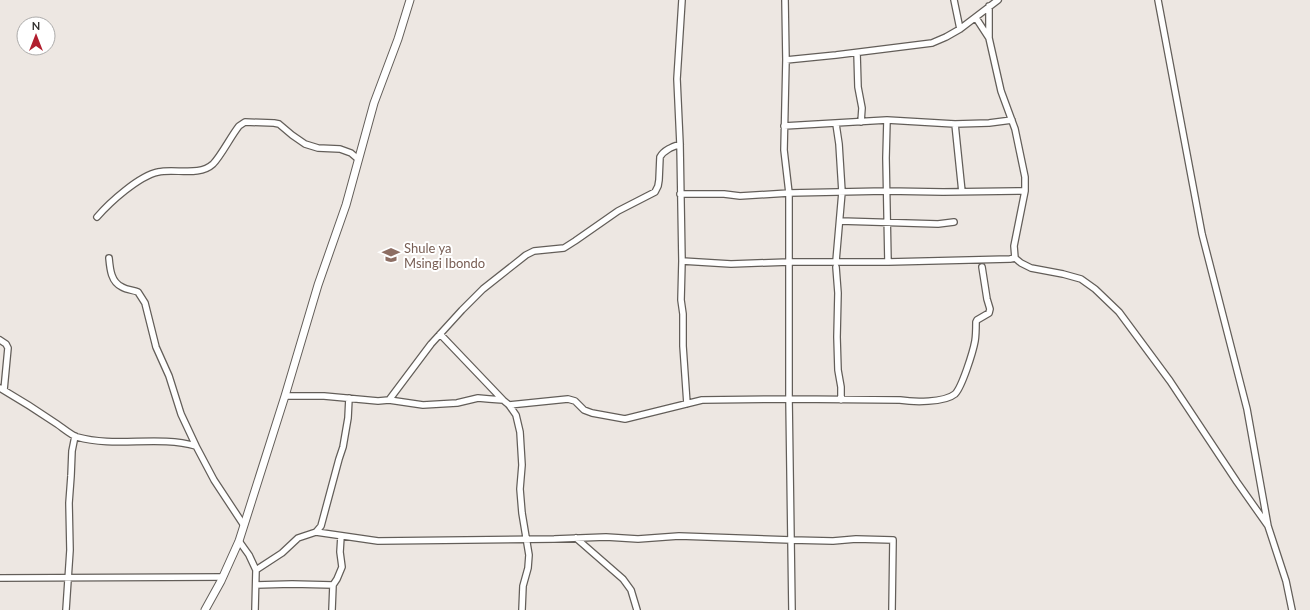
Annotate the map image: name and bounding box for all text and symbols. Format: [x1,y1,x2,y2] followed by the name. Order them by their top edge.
[16,16,56,56] north arrow
[32,19,40,32] text: N
[404,240,485,271] place label: Shule ya Msingi Ibondo
[381,245,401,265] school or university icon: Shule ya Msingi Ibondo

